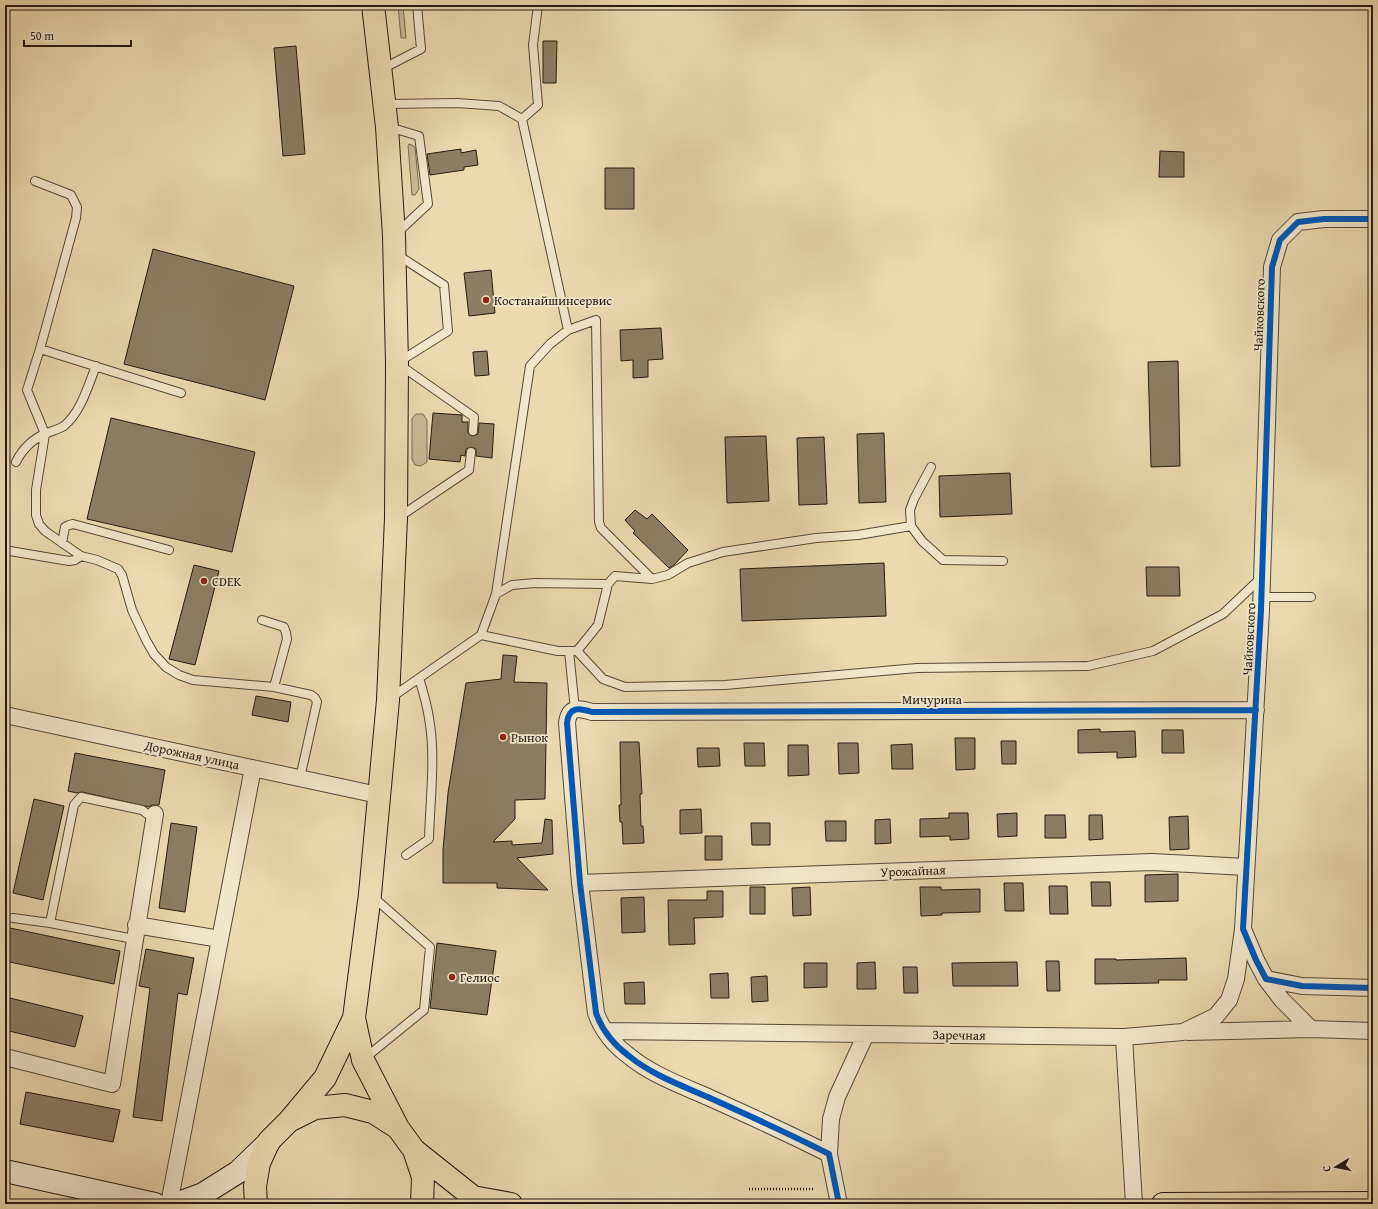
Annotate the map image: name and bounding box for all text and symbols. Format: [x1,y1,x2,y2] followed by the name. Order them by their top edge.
[24,22,131,48] scale bar
[30,27,54,44] text: 50 m
[1248,278,1270,352] street label: Чайковского
[494,291,612,310] place label: Костанайшинсервис
[481,295,491,305] marker: Костанайшинсервис
[212,572,242,591] place label: CDEK
[199,576,209,586] marker: CDEK
[1238,602,1260,676] street label: Чайковского
[902,690,963,709] street label: Мичурина
[511,728,548,747] place label: Рынок
[498,732,508,742] marker: Рынок
[142,735,242,774] street label: Дорожная улица
[880,860,946,882] street label: Урожайная
[460,968,500,987] place label: Гелиос
[447,972,457,982] marker: Гелиос
[932,1025,986,1045] street label: Заречная
[1316,1147,1356,1187] north arrow
[1318,1164,1335,1173] text: С

